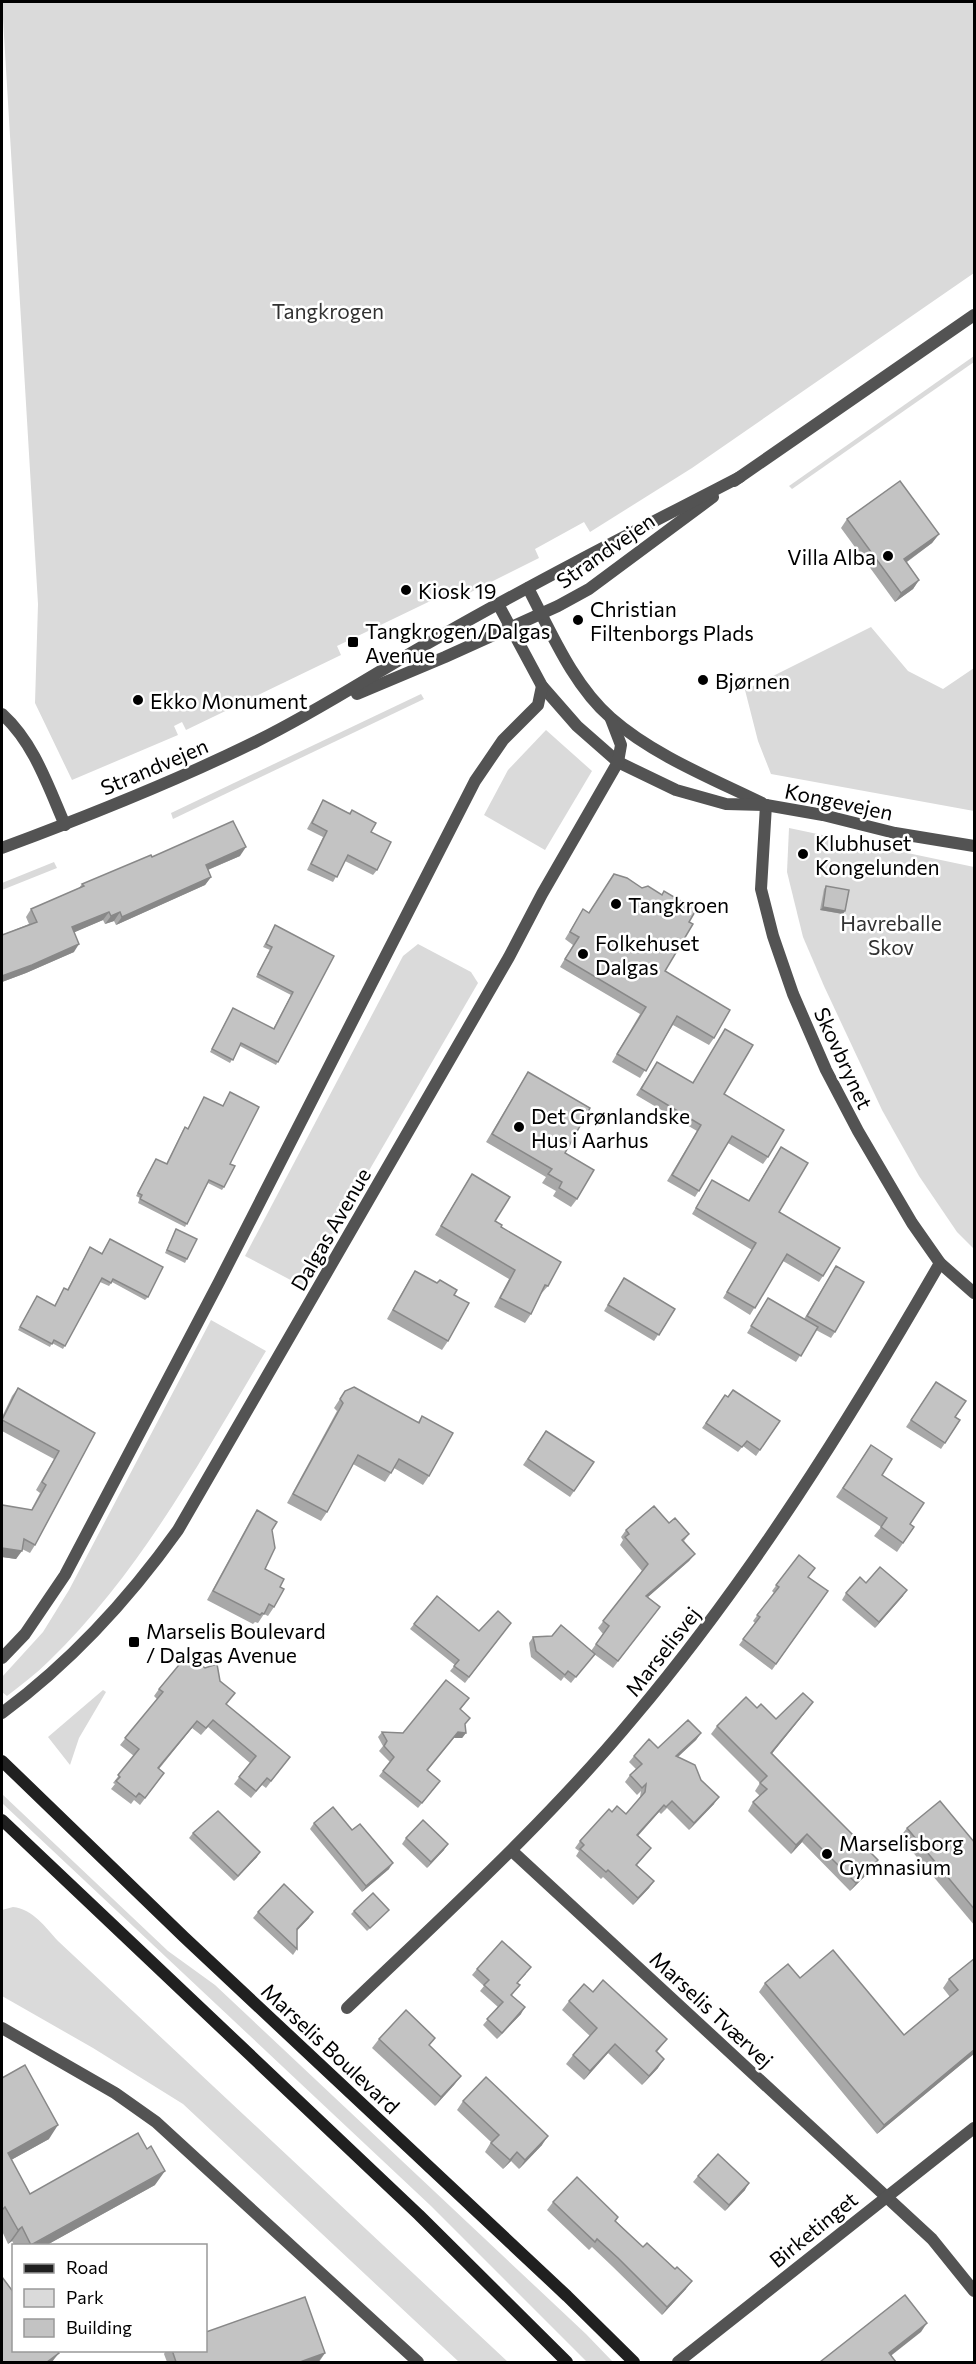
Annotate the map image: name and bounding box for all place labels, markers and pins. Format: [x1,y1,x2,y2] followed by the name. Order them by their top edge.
[787,544,876,569] place label: Villa Alba
[881,549,895,563] marker: Villa Alba
[418,578,497,603] place label: Kiosk 19
[399,583,413,597] marker: Kiosk 19
[590,596,754,645] place label: Christian Filtenborgs Plads
[571,613,585,627] marker: Christian Filtenborgs Plads
[365,618,550,667] place label: Tangkrogen/Dalgas Avenue
[346,635,360,649] marker: Tangkrogen/Dalgas Avenue
[715,668,790,693] place label: Bjørnen
[696,673,710,687] marker: Bjørnen
[150,688,308,713] place label: Ekko Monument
[131,693,145,707] marker: Ekko Monument
[815,830,940,879] place label: Klubhuset Kongelunden
[796,847,810,861] marker: Klubhuset Kongelunden
[628,892,729,917] place label: Tangkroen
[609,897,623,911] marker: Tangkroen
[595,930,699,979] place label: Folkehuset Dalgas
[576,947,590,961] marker: Folkehuset Dalgas
[531,1103,690,1152] place label: Det Grønlandske Hus i Aarhus
[512,1120,526,1134] marker: Det Grønlandske Hus i Aarhus
[146,1618,326,1667] place label: Marselis Boulevard / Dalgas Avenue
[127,1635,141,1649] marker: Marselis Boulevard / Dalgas Avenue
[839,1830,964,1879] place label: Marselisborg Gymnasium
[820,1847,834,1861] marker: Marselisborg Gymnasium

